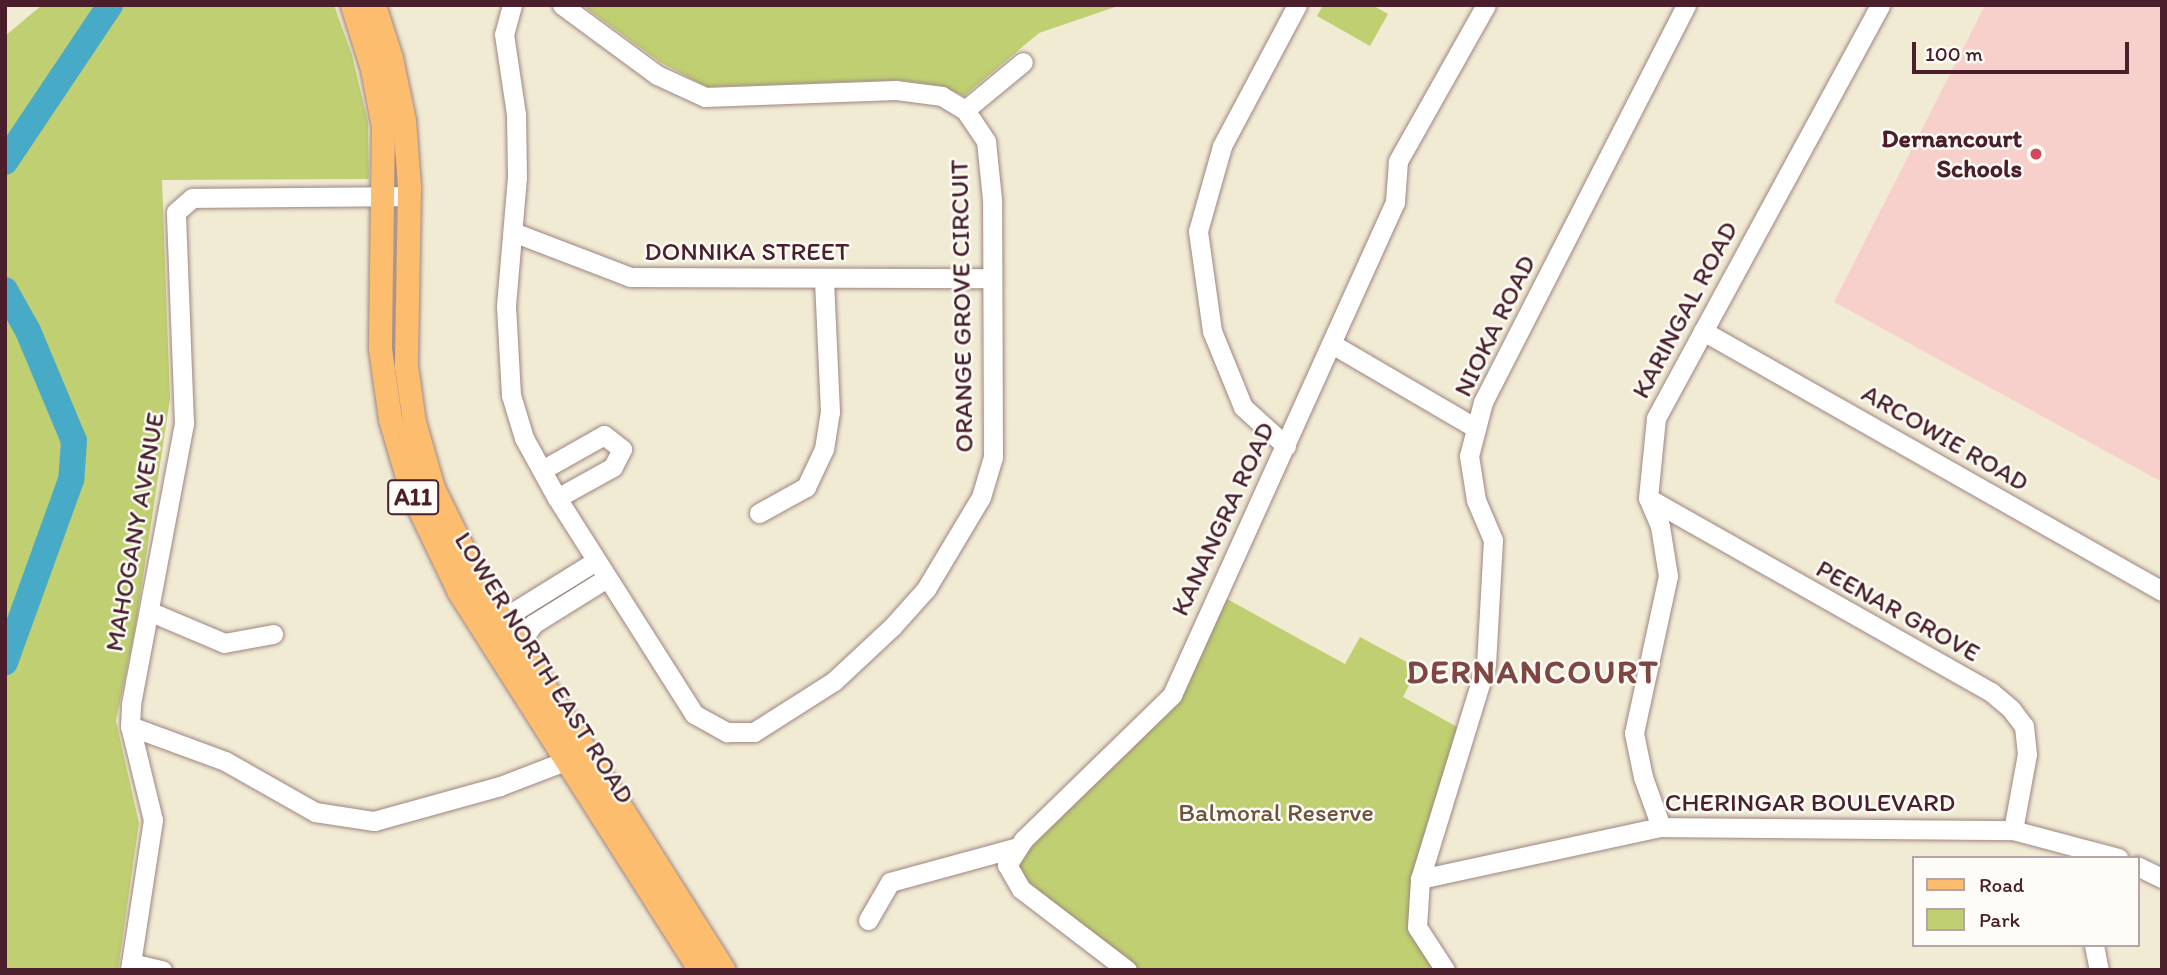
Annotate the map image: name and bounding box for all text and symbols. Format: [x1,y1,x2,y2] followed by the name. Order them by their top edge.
[1915,28,2132,72] scale bar
[1925,41,1983,66] text: 100 m
[1881,123,2022,184] place label: Dernancourt Schools
[2028,146,2044,162] marker: Dernancourt Schools
[944,158,980,454] street label: ORANGE GROVE CIRCUIT
[1625,217,1745,403] street label: KARINGAL ROAD
[644,236,850,268] street label: DONNIKA STREET
[1448,251,1542,401] street label: NIOKA ROAD
[1856,378,2034,498] street label: ARCOWIE ROAD
[99,410,171,654] street label: MAHOGANY AVENUE
[1165,418,1281,620] street label: KANANGRA ROAD
[387,476,439,518] road number: A11
[447,526,641,810] street label: LOWER NORTH EAST ROAD
[1811,553,1985,669] street label: PEENAR GROVE
[1407,652,1659,692] district label: DERNANCOURT
[1665,787,1955,819] street label: CHERINGAR BOULEVARD
[1178,797,1374,829] park label: Balmoral Reserve
[1912,856,2139,947] legend
[1979,872,2024,897] text: Road
[1979,907,2020,932] text: Park

